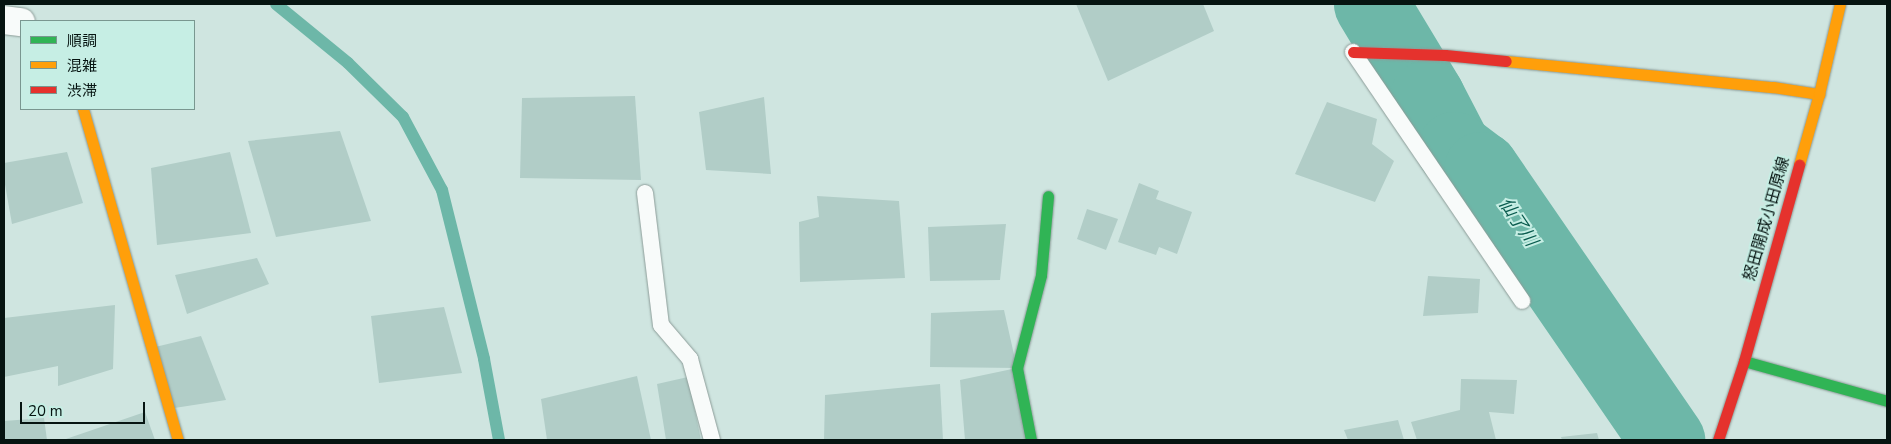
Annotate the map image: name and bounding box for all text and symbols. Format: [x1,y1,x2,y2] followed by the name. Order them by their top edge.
[20,20,195,110] legend
[67,31,97,51] text: 順調
[67,56,97,76] text: 混雑
[67,81,97,101] text: 渋滞
[1740,155,1794,283] street label: 怒田開成小田原線
[1494,194,1542,250] water label: 仙了川
[22,392,148,424] scale bar
[28,401,63,421] text: 20 m

